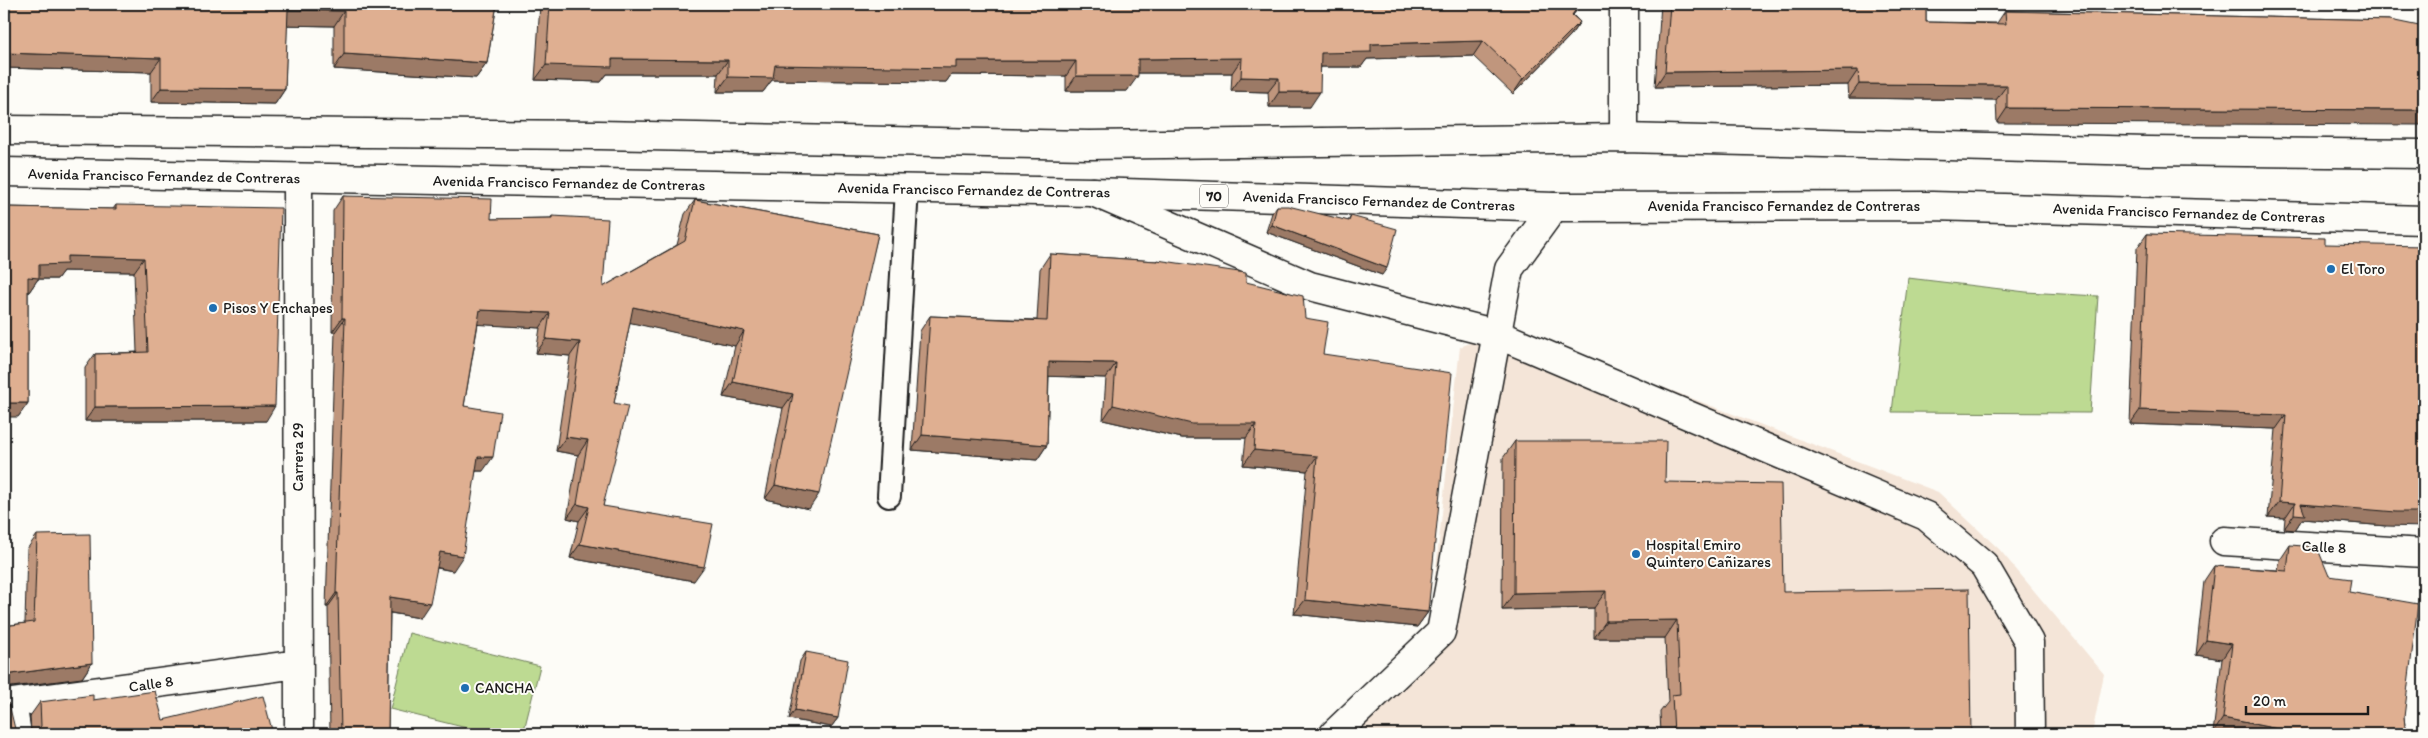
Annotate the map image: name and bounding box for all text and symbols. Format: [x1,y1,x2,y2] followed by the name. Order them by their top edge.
[28,165,301,187] street label: Avenida Francisco Fernandez de Contreras
[433,172,706,194] street label: Avenida Francisco Fernandez de Contreras
[838,179,1111,201] street label: Avenida Francisco Fernandez de Contreras
[1200,185,1228,208] road number: 70
[1242,187,1516,215] street label: Avenida Francisco Fernandez de Contreras
[1648,197,1921,215] street label: Avenida Francisco Fernandez de Contreras
[2052,199,2326,227] street label: Avenida Francisco Fernandez de Contreras
[2341,260,2385,278] place label: El Toro
[2325,263,2337,275] marker: El Toro
[223,299,333,317] place label: Pisos Y Enchapes
[207,302,219,314] marker: Pisos Y Enchapes
[289,422,307,492] street label: Carrera 29
[1646,536,1771,571] place label: Hospital Emiro Quintero Cañizares
[2301,537,2347,557] street label: Calle 8
[1630,548,1642,560] marker: Hospital Emiro Quintero Cañizares
[128,672,174,696] street label: Calle 8
[475,679,534,697] place label: CANCHA
[459,682,471,694] marker: CANCHA
[2246,683,2368,715] scale bar
[2253,692,2287,710] text: 20 m

